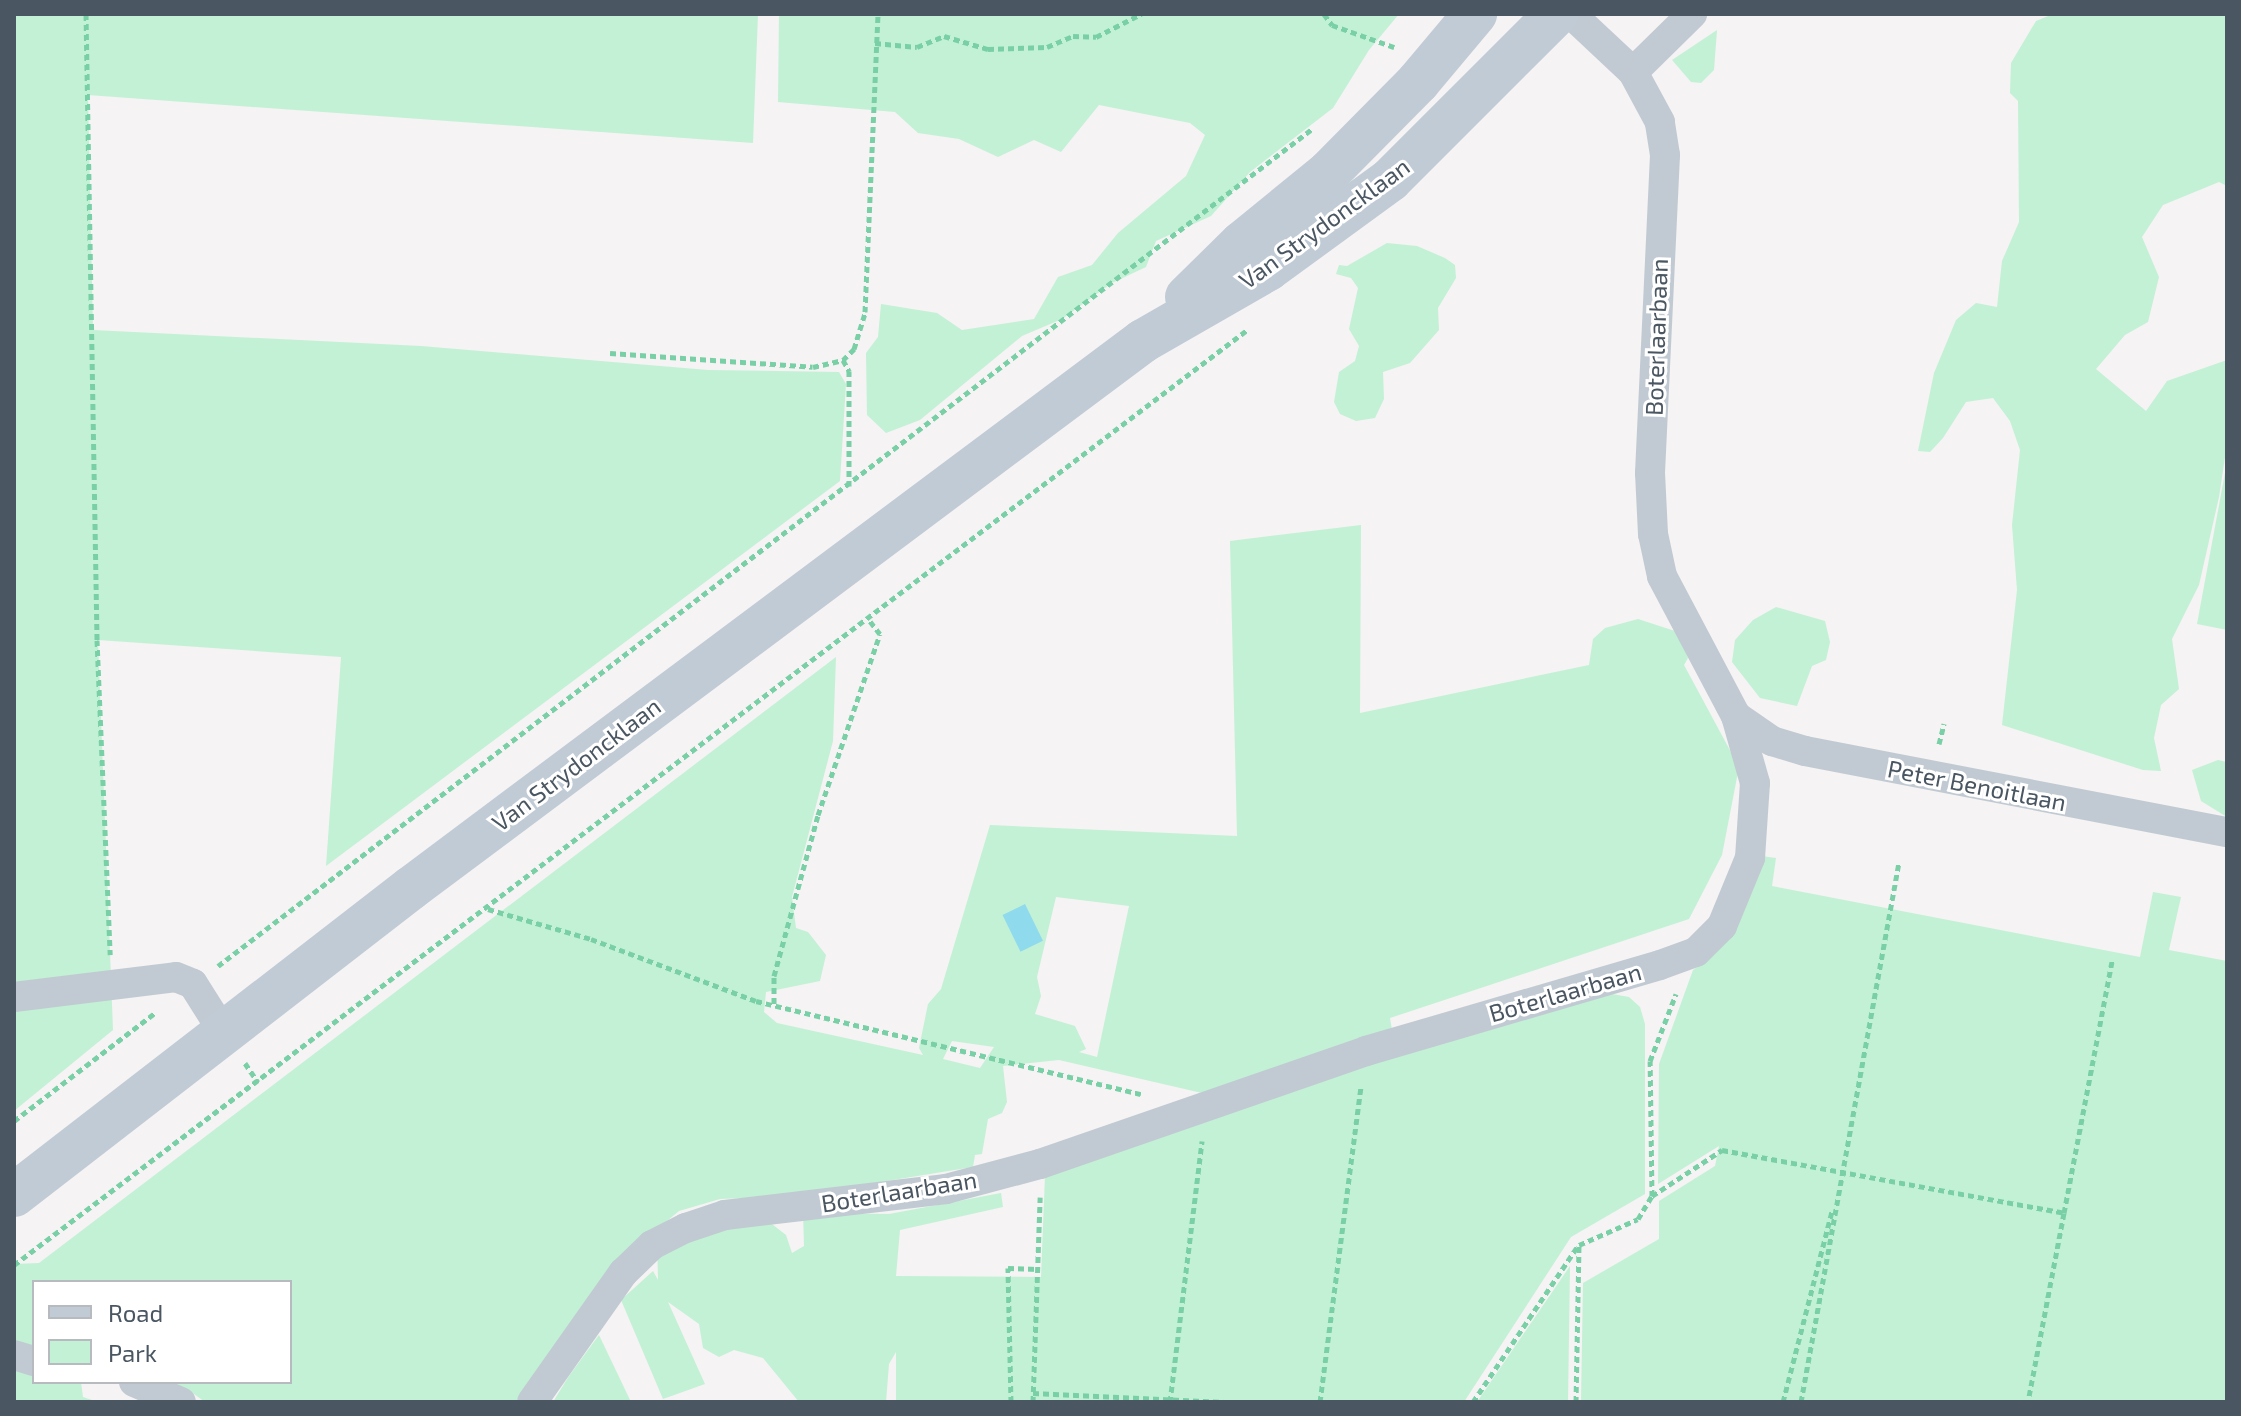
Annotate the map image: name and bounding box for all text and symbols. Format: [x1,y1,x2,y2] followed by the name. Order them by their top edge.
[1233,151,1415,295] street label: Van Strydoncklaan
[1639,258,1673,416] street label: Boterlaarbaan
[486,691,666,837] street label: Van Strydoncklaan
[1885,754,2069,816] street label: Peter Benoitlaan
[1485,956,1645,1028] street label: Boterlaarbaan
[819,1164,979,1218] street label: Boterlaarbaan
[32,1280,292,1384] legend
[108,1298,163,1327] text: Road
[108,1338,157,1367] text: Park

